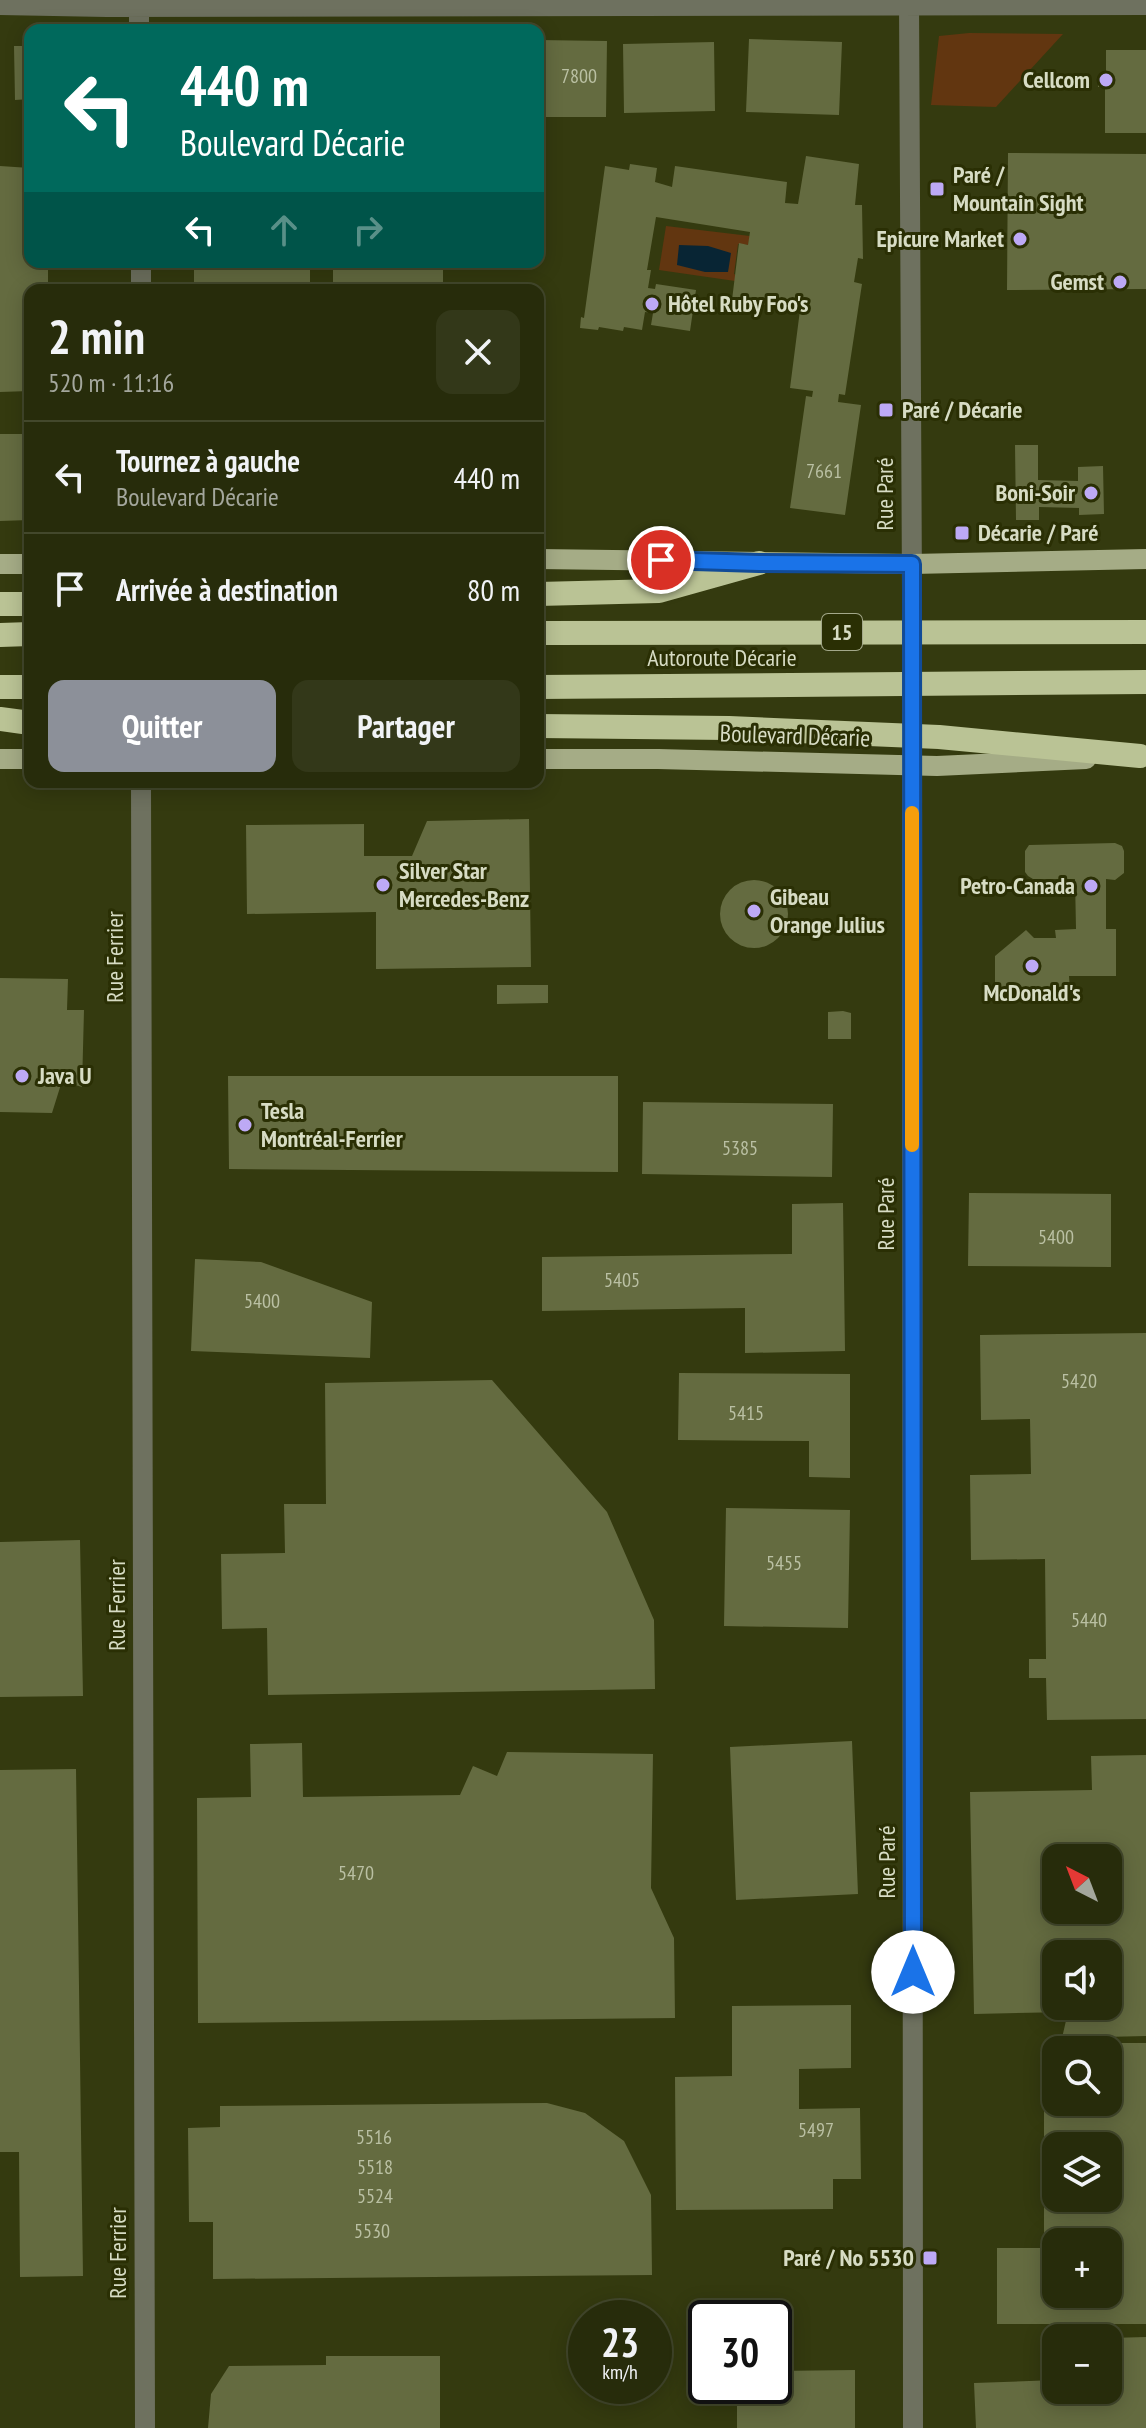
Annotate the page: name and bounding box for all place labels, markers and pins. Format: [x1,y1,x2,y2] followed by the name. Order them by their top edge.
[1023,64,1090,95] place label: Cellcom
[1097,71,1115,89] marker: Cellcom
[953,159,1083,218] place label: Paré / Mountain Sight
[928,180,946,198] marker: Paré / Mountain Sight
[876,223,1004,254] place label: Epicure Market
[1011,230,1029,248] marker: Epicure Market
[1050,266,1104,297] place label: Gemst
[1111,273,1129,291] marker: Gemst
[668,288,808,319] place label: Hôtel Ruby Foo's
[643,295,661,313] marker: Hôtel Ruby Foo's
[902,394,1022,425] place label: Paré / Décarie
[877,401,895,419] marker: Paré / Décarie
[996,477,1076,508] place label: Boni-Soir
[1082,484,1100,502] marker: Boni-Soir
[978,517,1098,548] place label: Décarie / Paré
[953,524,971,542] marker: Décarie / Paré
[627,526,695,594] pin
[399,855,529,914] place label: Silver Star Mercedes-Benz
[960,870,1075,901] place label: Petro-Canada
[374,876,392,894] marker: Silver Star Mercedes-Benz
[1082,877,1100,895] marker: Petro-Canada
[770,881,885,940] place label: Gibeau Orange Julius
[745,902,763,920] marker: Gibeau Orange Julius
[1023,957,1041,975] marker: McDonald's
[983,977,1081,1008] place label: McDonald's
[37,1060,92,1091] place label: Java U
[13,1067,31,1085] marker: Java U
[261,1095,404,1154] place label: Tesla Montréal-Ferrier
[236,1116,254,1134] marker: Tesla Montréal-Ferrier
[783,2242,914,2273] place label: Paré / No 5530
[921,2249,939,2267] marker: Paré / No 5530

